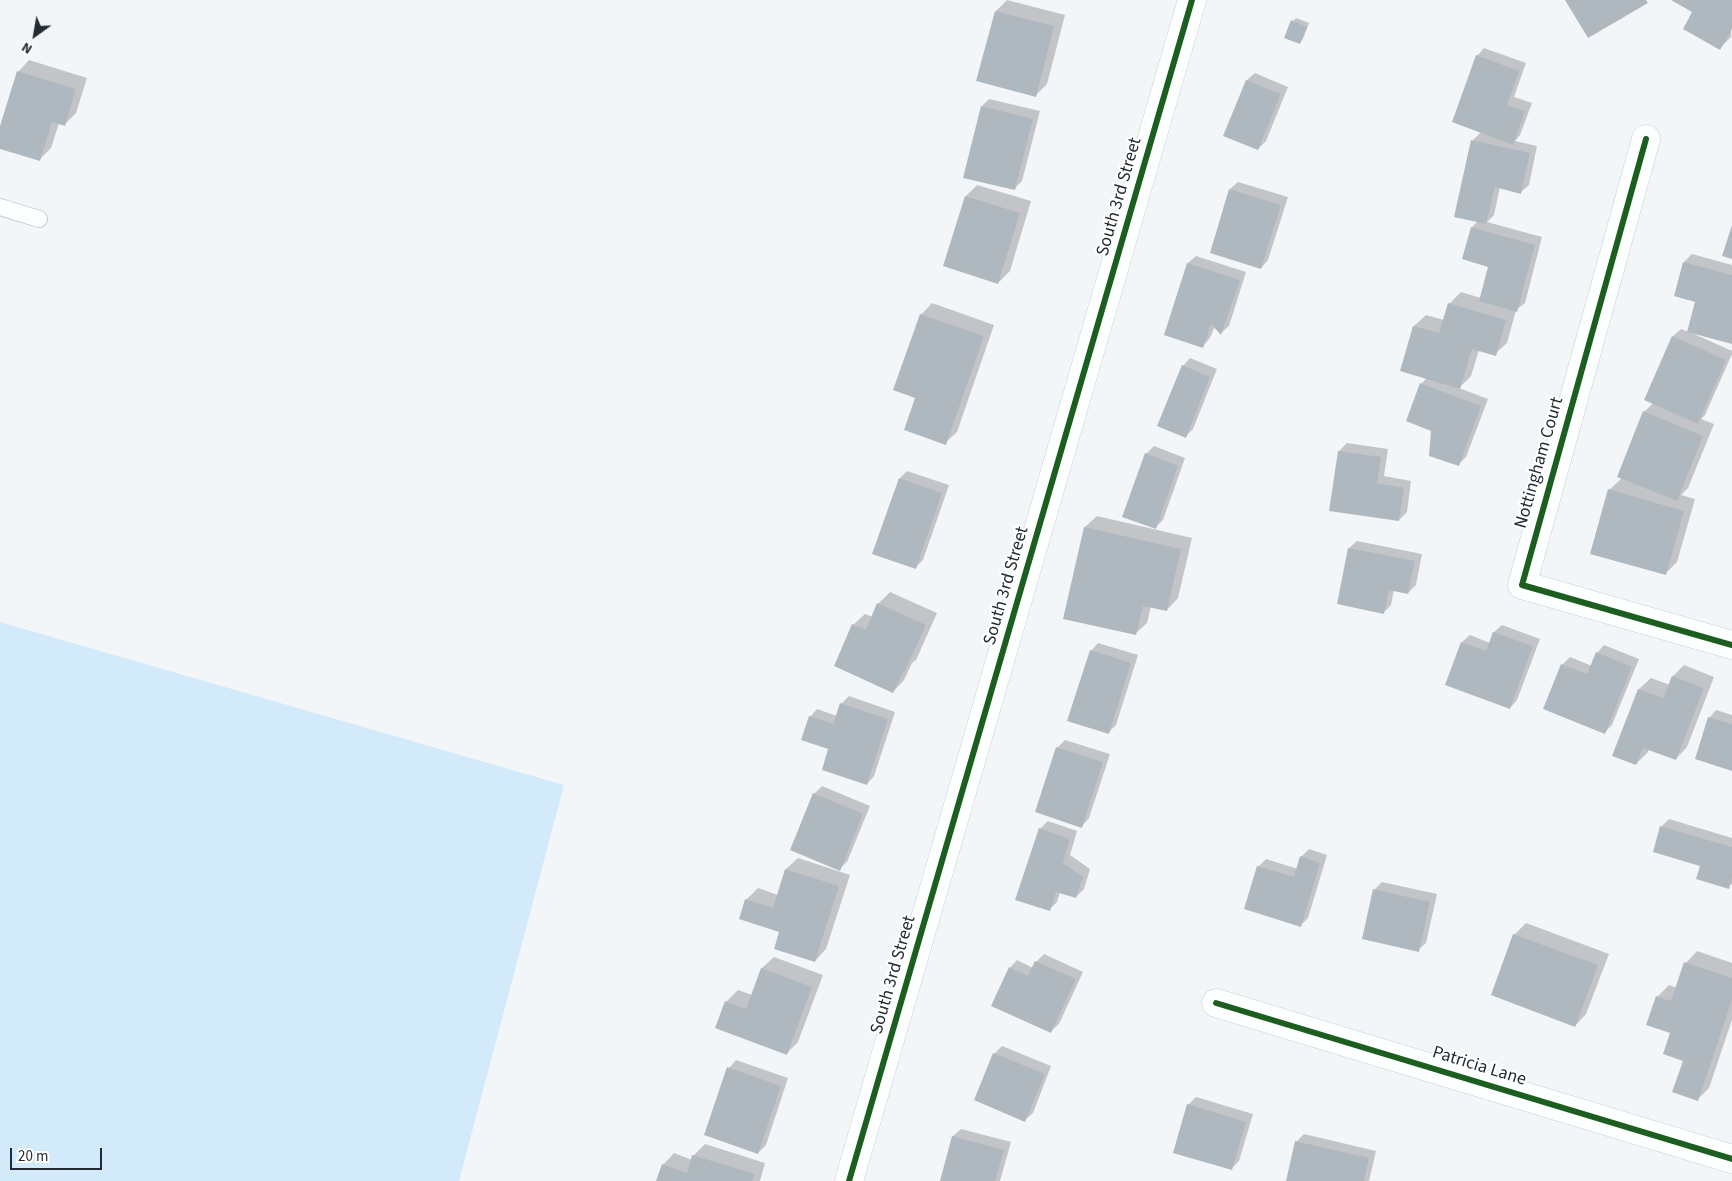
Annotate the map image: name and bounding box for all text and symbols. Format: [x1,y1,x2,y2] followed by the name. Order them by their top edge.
[10,10,60,60] north arrow
[18,37,36,59] text: N
[1093,135,1147,259] street label: South 3rd Street
[1511,395,1569,531] street label: Nottingham Court
[980,524,1034,648] street label: South 3rd Street
[867,913,921,1037] street label: South 3rd Street
[1430,1043,1528,1091] street label: Patricia Lane
[12,1138,105,1170] scale bar
[18,1146,48,1167] text: 20 m

